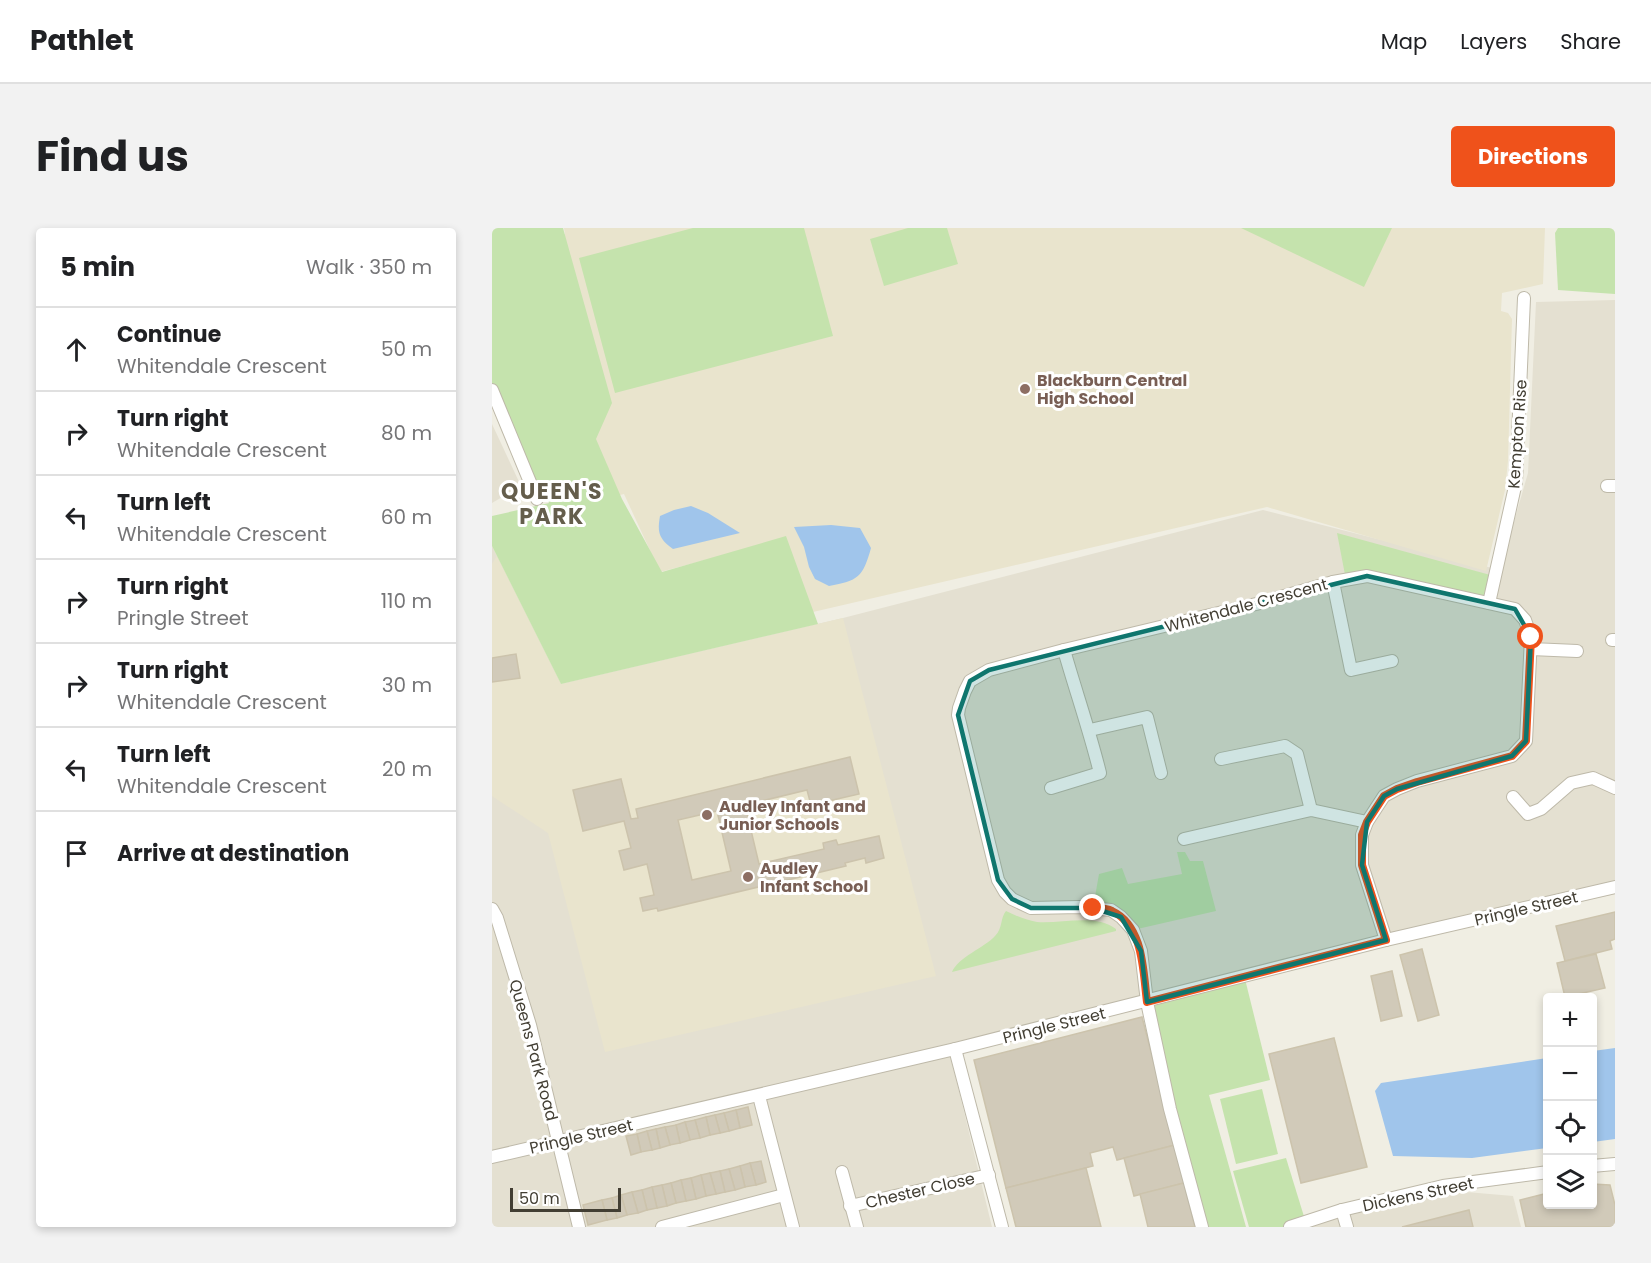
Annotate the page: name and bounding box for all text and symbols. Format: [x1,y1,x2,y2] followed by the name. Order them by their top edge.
[30,21,134,60] text: Pathlet
[1381,27,1427,56] text: Map
[1460,27,1527,56] text: Layers
[1560,27,1621,56] text: Share
[1451,126,1615,187] button: Directions
[36,127,189,186] text: Find us
[60,249,135,285] text: 5 min
[306,253,432,281] text: Walk · 350 m
[117,319,221,350] text: Continue
[60,333,93,366] icon: ahead
[381,335,432,363] text: 50 m
[117,352,327,380] text: Whitendale Crescent
[1037,369,1187,410] place label: Blackburn Central High School
[1502,379,1533,489] street label: Kempton Rise
[1018,382,1032,396] marker: Blackburn Central High School
[117,403,228,434] text: Turn right
[60,417,93,450] icon: right
[381,419,432,447] text: 80 m
[117,436,327,464] text: Whitendale Crescent
[501,476,603,532] district label: QUEEN'S PARK
[117,487,211,518] text: Turn left
[60,501,93,534] icon: left
[381,503,432,531] text: 60 m
[117,520,327,548] text: Whitendale Crescent
[117,571,228,602] text: Turn right
[1162,573,1330,638] street label: Whitendale Crescent
[60,585,93,618] icon: right
[381,587,432,615] text: 110 m
[117,604,249,632] text: Pringle Street
[1517,623,1543,649] route start
[117,655,228,686] text: Turn right
[60,669,93,702] icon: right
[382,671,432,699] text: 30 m
[117,688,327,716] text: Whitendale Crescent
[117,739,211,770] text: Turn left
[60,753,93,786] icon: left
[382,755,432,783] text: 20 m
[117,772,327,800] text: Whitendale Crescent
[719,795,866,836] place label: Audley Infant and Junior Schools
[700,808,714,822] marker: Audley Infant and Junior Schools
[60,837,93,870] icon: arrive
[117,838,349,869] text: Arrive at destination
[760,857,868,898] place label: Audley Infant School
[741,870,755,884] marker: Audley Infant School
[1472,885,1580,932] street label: Pringle Street
[1079,894,1105,920] route end
[504,977,563,1123] street label: Queens Park Road
[1543,993,1597,1209] map controls
[1543,993,1597,1047] button: +
[1000,1002,1108,1049] street label: Pringle Street
[1543,1047,1597,1101] button: −
[1543,1101,1597,1155] button: locate
[527,1113,635,1160] street label: Pringle Street
[1543,1155,1597,1209] button: layers
[863,1167,977,1214] street label: Chester Close
[1361,1171,1476,1217] street label: Dickens Street
[510,1185,621,1212] scale bar
[519,1187,560,1210] text: 50 m

